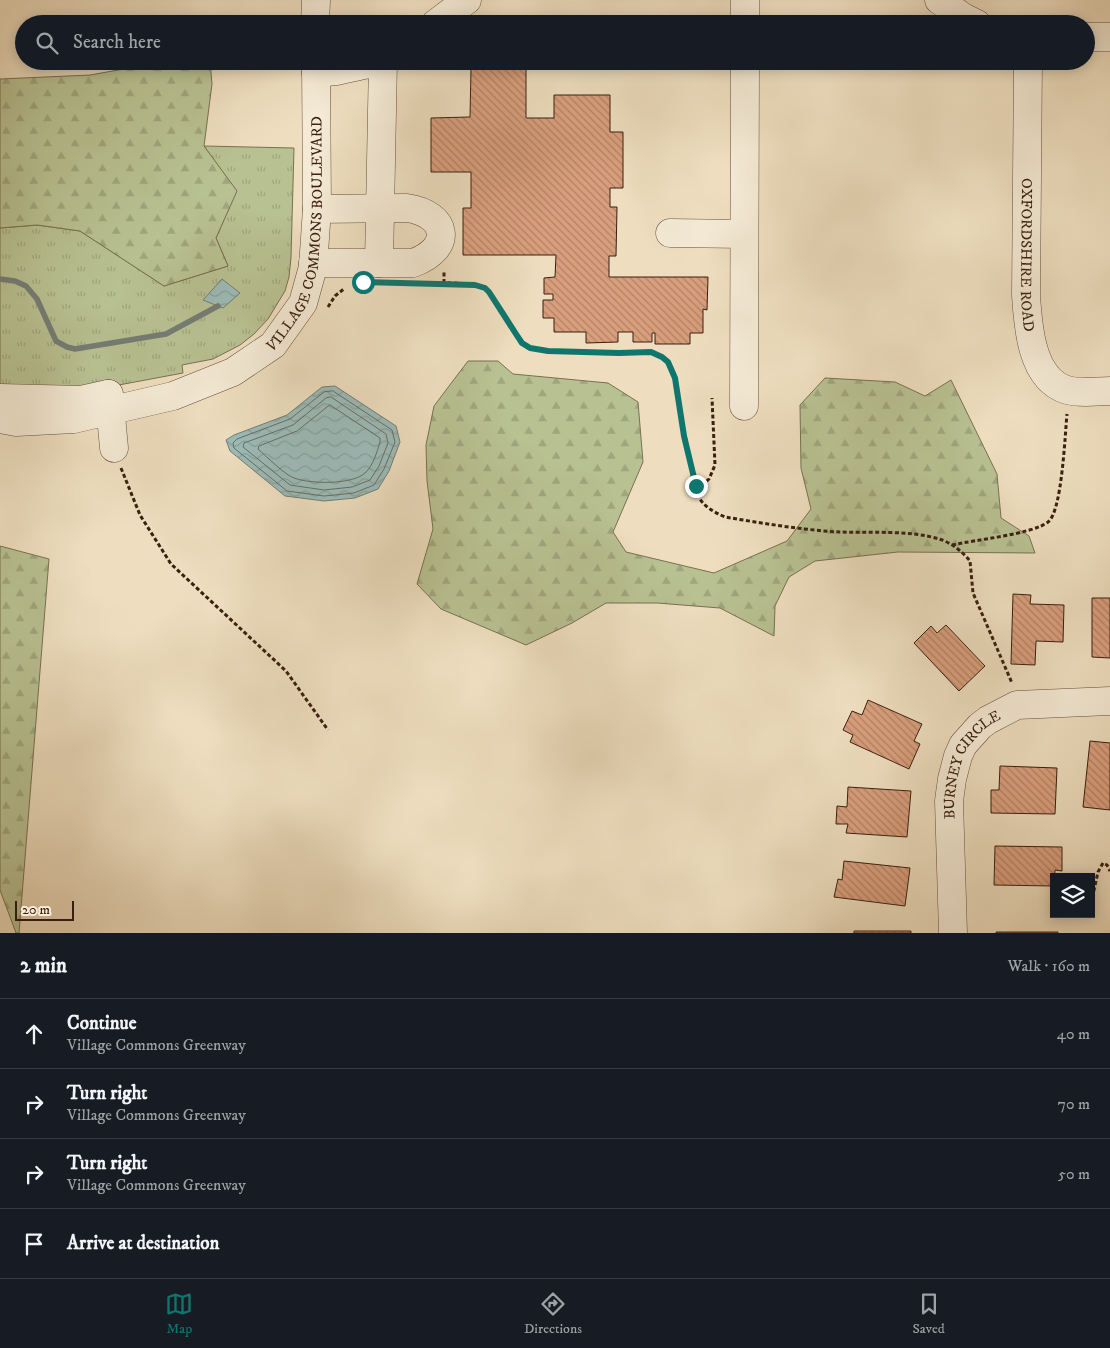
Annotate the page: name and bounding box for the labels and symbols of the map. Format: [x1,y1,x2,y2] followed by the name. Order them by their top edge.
[262,116,327,357] street label: VILLAGE COMMONS BOULEVARD
[1016,178,1038,333] street label: OXFORDSHIRE ROAD
[352,271,375,294] route start
[685,475,708,498] route end
[940,706,1004,819] street label: BURNEY CIRCLE
[15,898,74,921] scale bar

